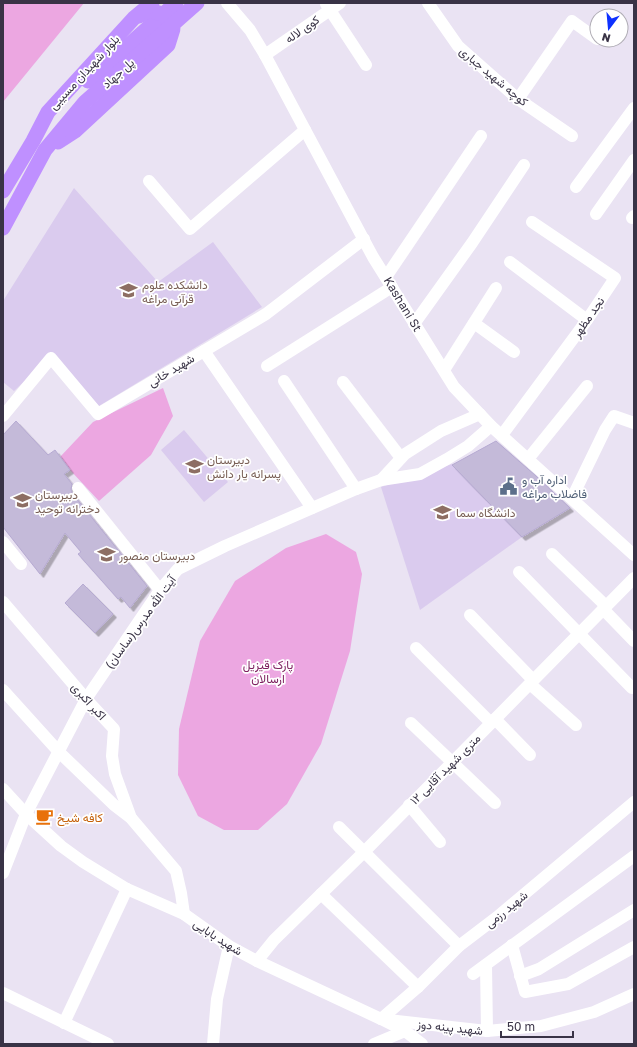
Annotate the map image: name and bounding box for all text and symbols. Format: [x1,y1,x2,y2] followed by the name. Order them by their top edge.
[589,8,629,48] north arrow
[282,12,323,47] street label: کوی لاله
[600,31,612,45] text: N
[46,32,123,113] street label: بلوار شهیدان مسیبی
[456,43,531,110] street label: کوچه شهید جباری
[99,55,138,92] street label: پل جهاد
[381,274,425,334] street label: Kashani St
[142,277,208,307] place label: دانشکده علوم قرآنی مراغه
[119,281,139,301] school or university icon: دانشکده علوم قرآنی مراغه
[568,294,608,342] street label: نجد مظهر
[145,350,197,391] street label: شهید خانی
[207,452,281,482] place label: دبیرستان پسرانه یار دانش
[184,456,204,476] school or university icon: دبیرستان پسرانه یار دانش
[522,472,587,502] place label: اداره آب و فاضلاب مراغه
[499,476,519,496] public building icon: اداره آب و فاضلاب مراغه
[35,487,100,517] place label: دبیرستان دخترانه توحید
[12,491,32,511] school or university icon: دبیرستان دخترانه توحید
[433,502,453,522] school or university icon: دانشگاه سما
[456,505,516,520] place label: دانشگاه سما
[96,545,116,565] school or university icon: دبیرستان منصور
[118,548,196,564] place label: دبیرستان منصور
[101,572,180,672] street label: آیت الله مدرس(ساسان)
[243,657,293,687] park label: پارک قیزیل ارسالان
[68,679,110,724] street label: اکبر اکبری
[407,731,484,808] street label: ۱۲ متری شهید آقایی
[34,807,54,827] cafe icon: کافه شیخ
[57,810,103,827] place label: کافه شیخ
[482,887,531,932] street label: شهید رزمی
[190,916,245,959] street label: شهید بابایی
[501,1013,573,1039] scale bar
[415,1016,484,1039] street label: شهید پینه دوز
[507,1019,535,1034] text: 50 m

